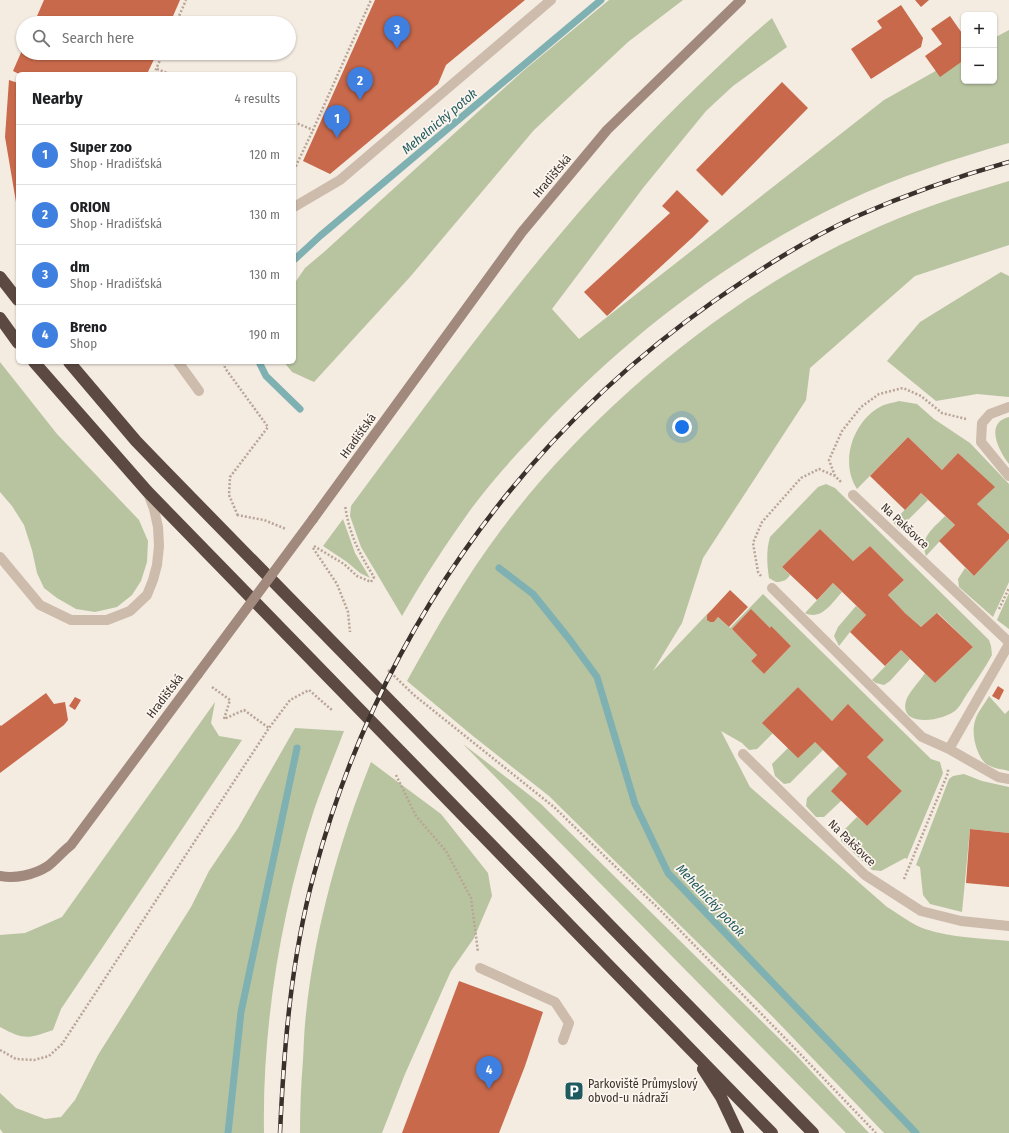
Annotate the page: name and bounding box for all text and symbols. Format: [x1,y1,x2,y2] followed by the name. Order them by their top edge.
[961,12,997,84] map controls
[961,12,997,48] button: +
[16,16,296,60] search box
[384,16,410,49] pin: 3
[30,27,52,49] icon: search
[62,29,134,47] text: Search here
[961,48,997,84] button: −
[347,67,373,100] pin: 2
[399,85,480,157] water label: Mehelnický potok
[32,88,83,109] text: Nearby
[234,91,280,106] text: 4 results
[324,105,350,138] pin: 1
[70,138,132,156] text: Super zoo
[42,147,48,162] text: 1
[249,147,280,162] text: 120 m
[530,152,574,200] street label: Hradišťská
[70,156,162,171] text: Shop · Hradišťská
[70,198,110,216] text: ORION
[42,207,48,222] text: 2
[249,207,280,222] text: 130 m
[70,216,162,231] text: Shop · Hradišťská
[70,258,90,276] text: dm
[42,267,48,282] text: 3
[249,267,280,282] text: 130 m
[70,276,162,291] text: Shop · Hradišťská
[70,318,107,336] text: Breno
[42,327,48,342] text: 4
[249,327,280,342] text: 190 m
[70,336,97,351] text: Shop
[337,411,379,461] street label: Hradišťská
[672,417,692,437] your location
[878,500,932,552] street label: Na Pakšovce
[144,671,186,721] street label: Hradišťská
[825,817,879,869] street label: Na Pakšovce
[673,861,748,940] water label: Mehelnický potok
[476,1056,502,1089] pin: 4
[588,1077,698,1105] place label: Parkoviště Průmyslový obvod-u nádraží
[563,1080,585,1102] parking icon: Parkoviště Průmyslový obvod-u nádraží

